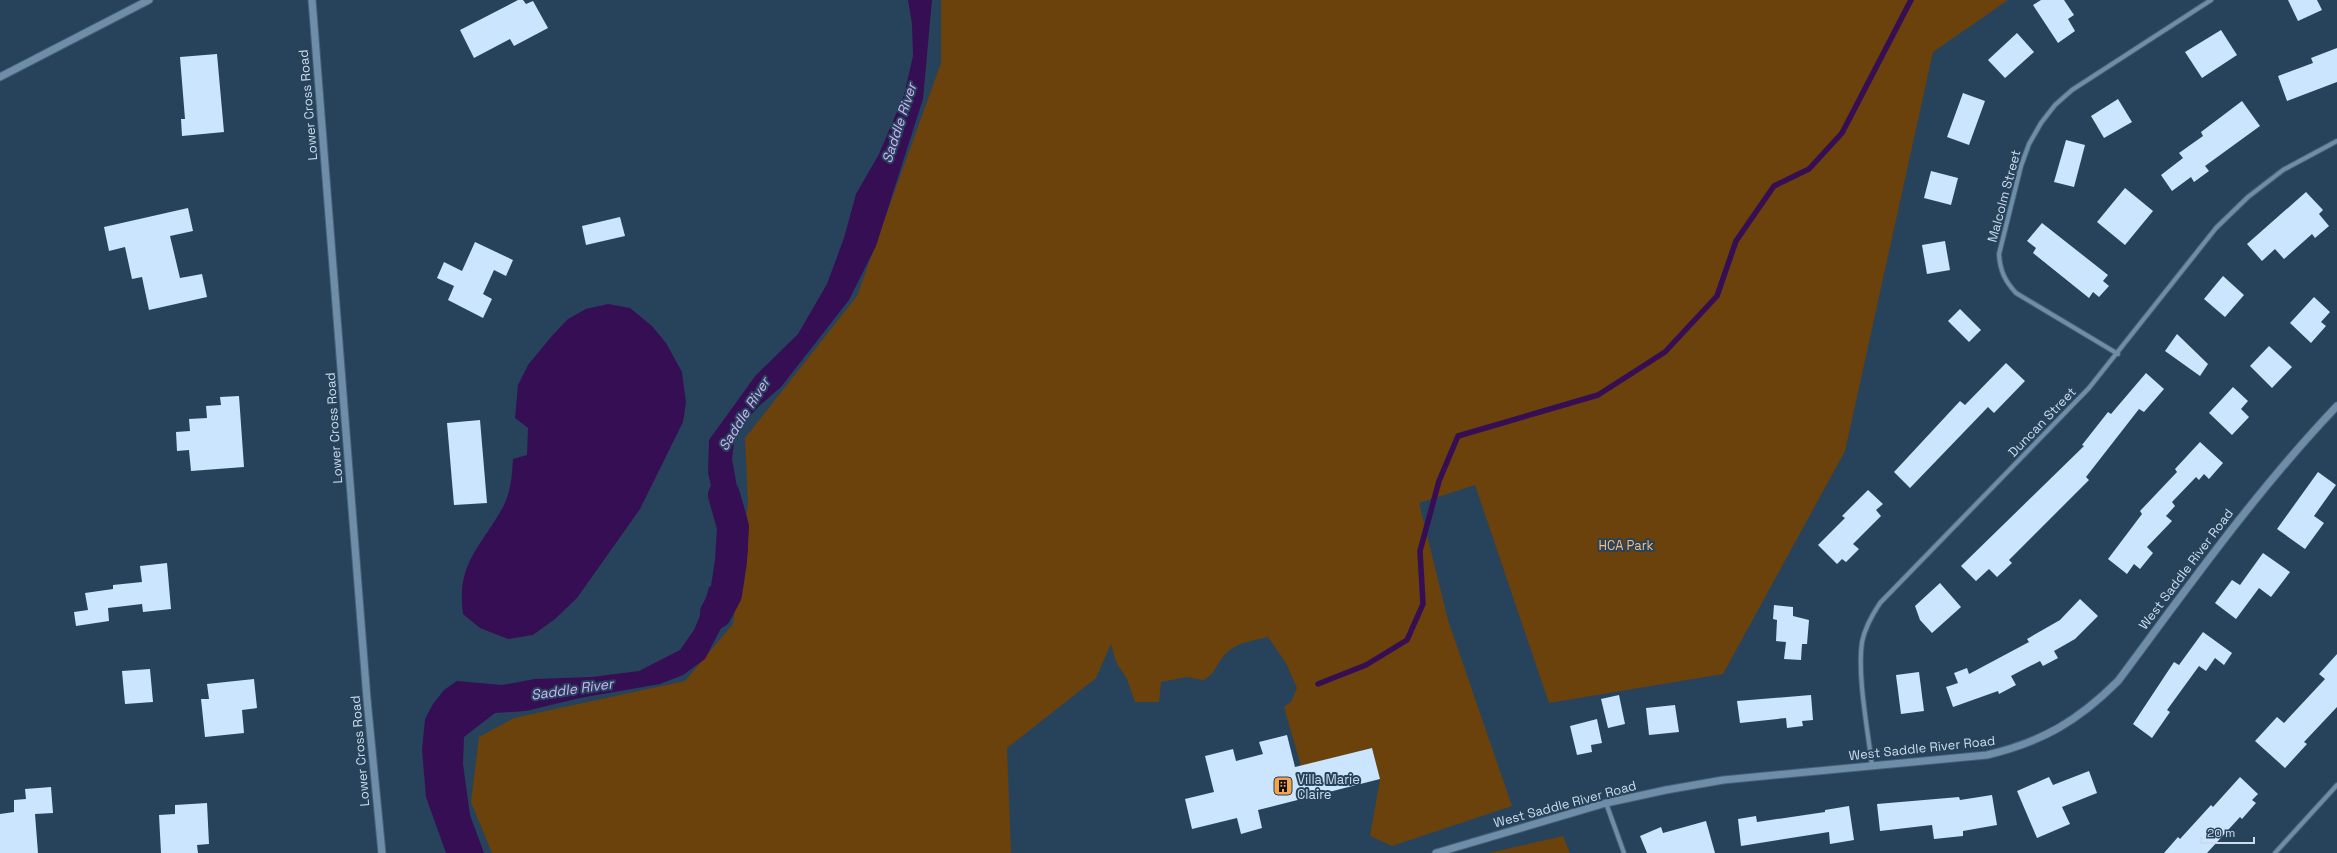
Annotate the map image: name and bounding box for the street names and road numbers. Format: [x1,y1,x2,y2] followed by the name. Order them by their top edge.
[295,49,321,161] street label: Lower Cross Road
[1983,148,2025,244] street label: Malcolm Street
[322,372,346,484] street label: Lower Cross Road
[2004,383,2080,461] street label: Duncan Street
[2135,505,2237,633] street label: West Saddle River Road
[347,695,373,807] street label: Lower Cross Road
[1848,732,1996,764] street label: West Saddle River Road
[1492,777,1638,831] street label: West Saddle River Road

